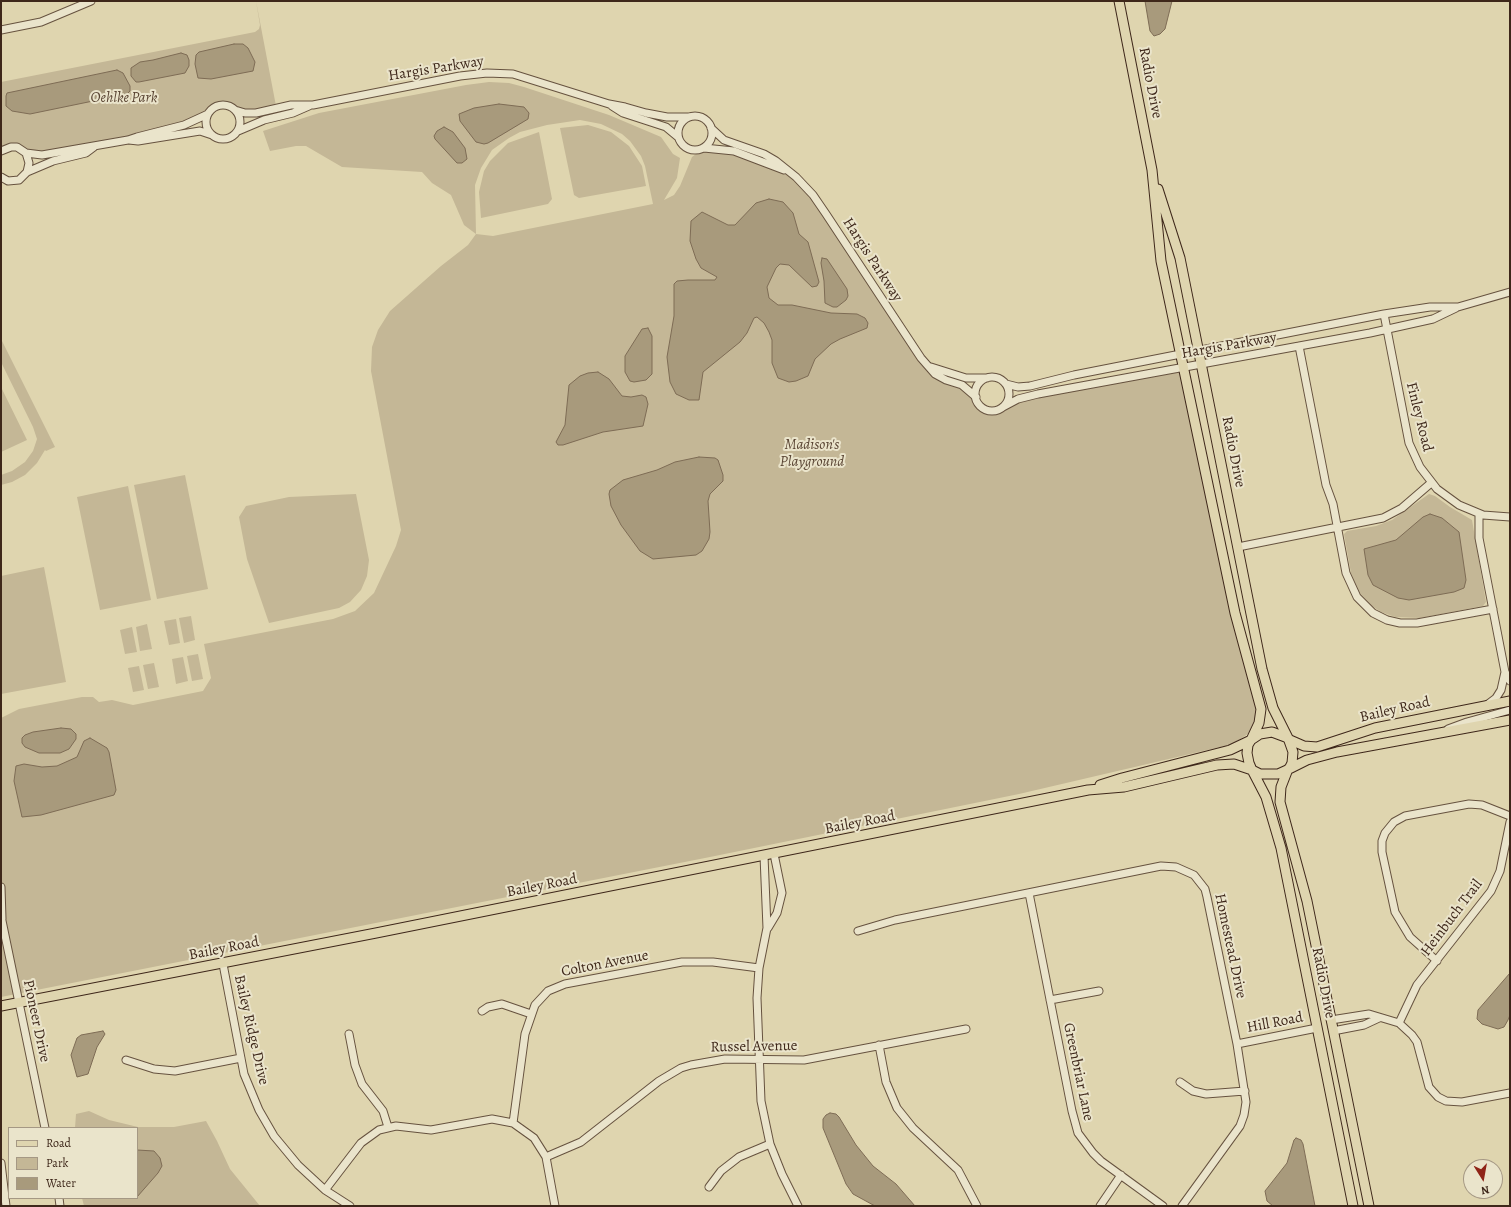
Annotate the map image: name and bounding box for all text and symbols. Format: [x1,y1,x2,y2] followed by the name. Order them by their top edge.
[1134,46,1166,120] street label: Radio Drive
[387,53,485,85] street label: Hargis Parkway
[91,89,157,107] park label: Oehlke Park
[838,215,906,305] street label: Hargis Parkway
[1180,329,1278,363] street label: Hargis Parkway
[1402,380,1436,454] street label: Finley Road
[1217,415,1249,489] street label: Radio Drive
[780,436,844,471] park label: Madison's Playground
[1358,693,1432,727] street label: Bailey Road
[823,807,897,839] street label: Bailey Road
[505,870,579,902] street label: Bailey Road
[1417,876,1487,960] street label: Heinbuch Trail
[1210,892,1250,1000] street label: Homestead Drive
[187,933,261,965] street label: Bailey Road
[1307,946,1339,1020] street label: Radio Drive
[560,947,650,981] street label: Colton Avenue
[230,973,272,1087] street label: Bailey Ridge Drive
[18,978,54,1064] street label: Pioneer Drive
[1245,1009,1305,1037] street label: Hill Road
[1059,1021,1097,1123] street label: Greenbriar Lane
[710,1037,798,1057] street label: Russel Avenue
[8,1127,138,1199] legend
[46,1135,71,1151] text: Road
[46,1155,69,1171] text: Park
[1463,1159,1503,1199] north arrow
[46,1175,76,1191] text: Water
[1480,1182,1491,1198] text: N

